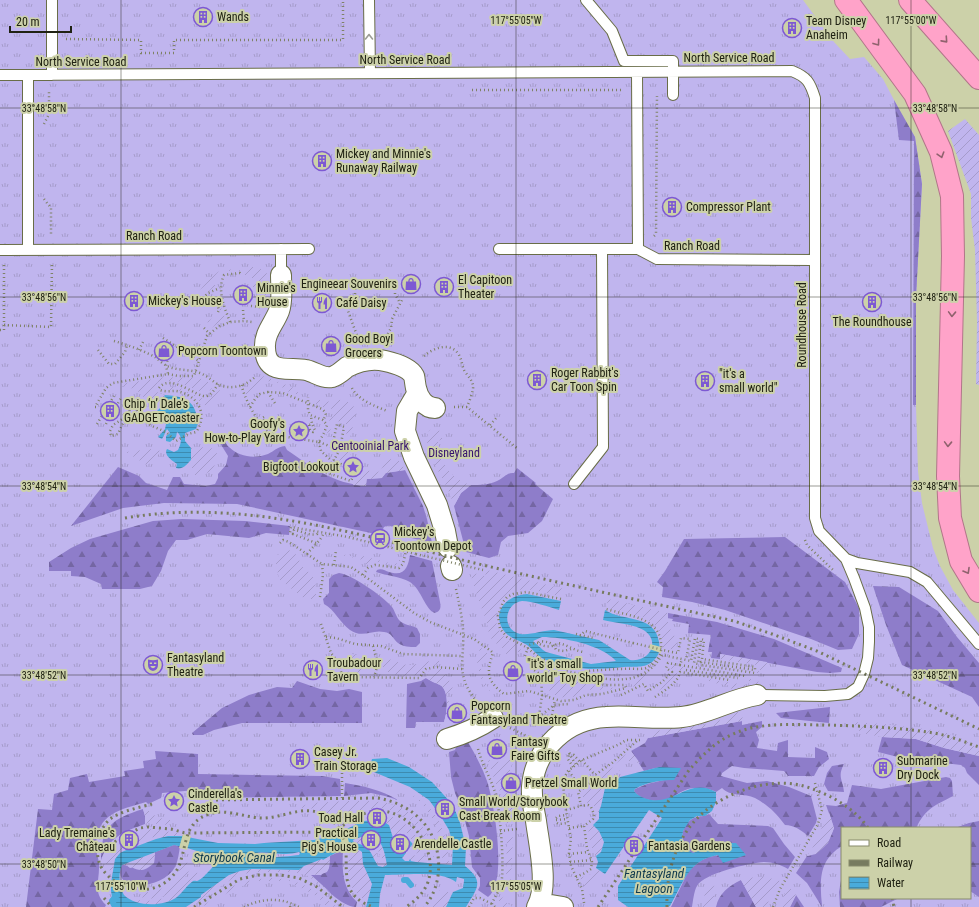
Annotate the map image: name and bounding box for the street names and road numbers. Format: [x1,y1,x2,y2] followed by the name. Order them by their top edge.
[683,51,775,65] street label: North Service Road
[359,53,451,67] street label: North Service Road
[35,55,127,69] street label: North Service Road
[126,229,182,243] street label: Ranch Road
[664,239,720,253] street label: Ranch Road
[795,282,809,368] street label: Roundhouse Road

